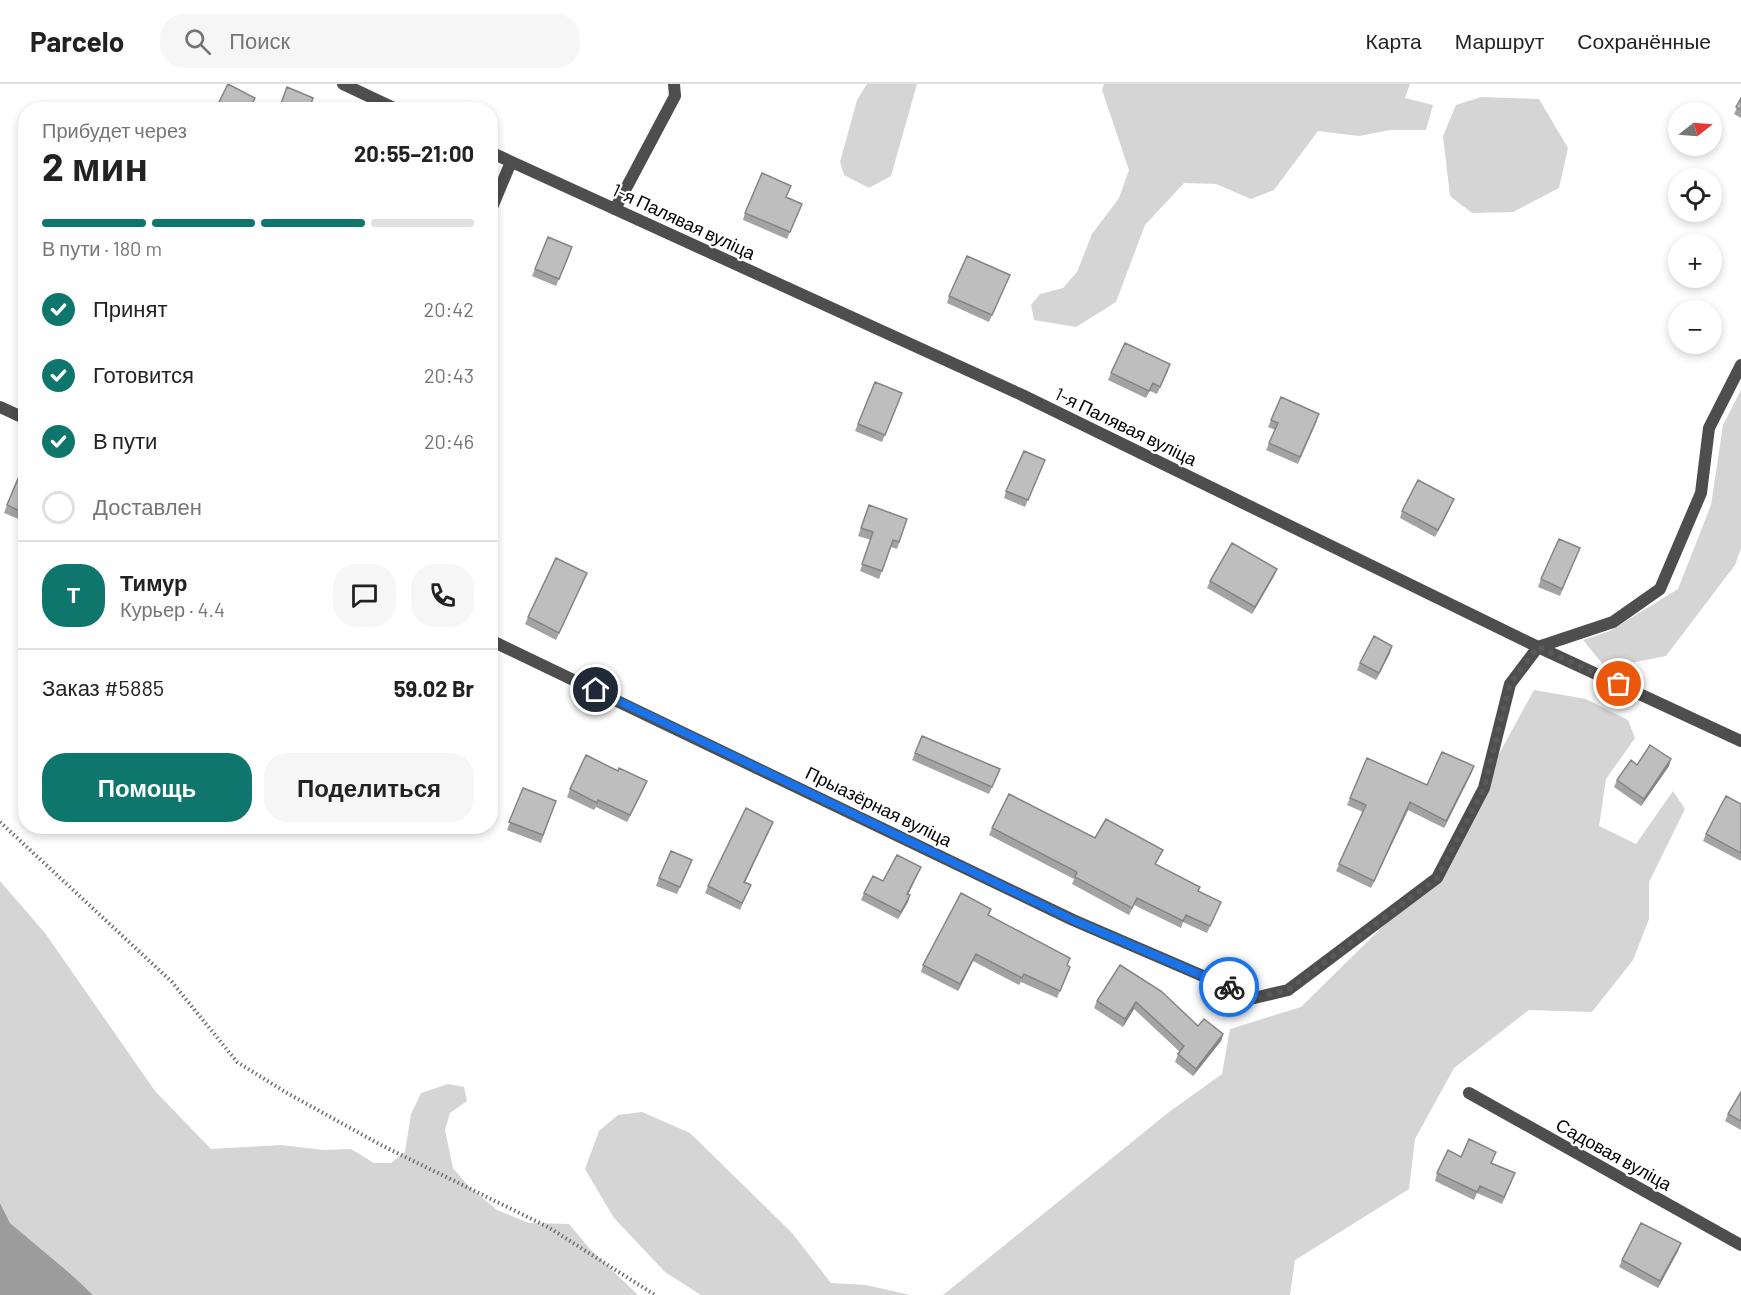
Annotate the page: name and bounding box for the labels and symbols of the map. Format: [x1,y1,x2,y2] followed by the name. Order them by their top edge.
[1668,102,1722,156] north arrow
[609,178,760,264] street label: 1-я Палявая вуліца
[1051,382,1201,470] street label: 1-я Палявая вуліца
[1593,658,1644,709] pin
[570,664,621,715] pin
[802,761,957,851] street label: Прыазёрная вуліца
[1199,957,1259,1017] courier
[1552,1113,1677,1195] street label: Садовая вуліца

